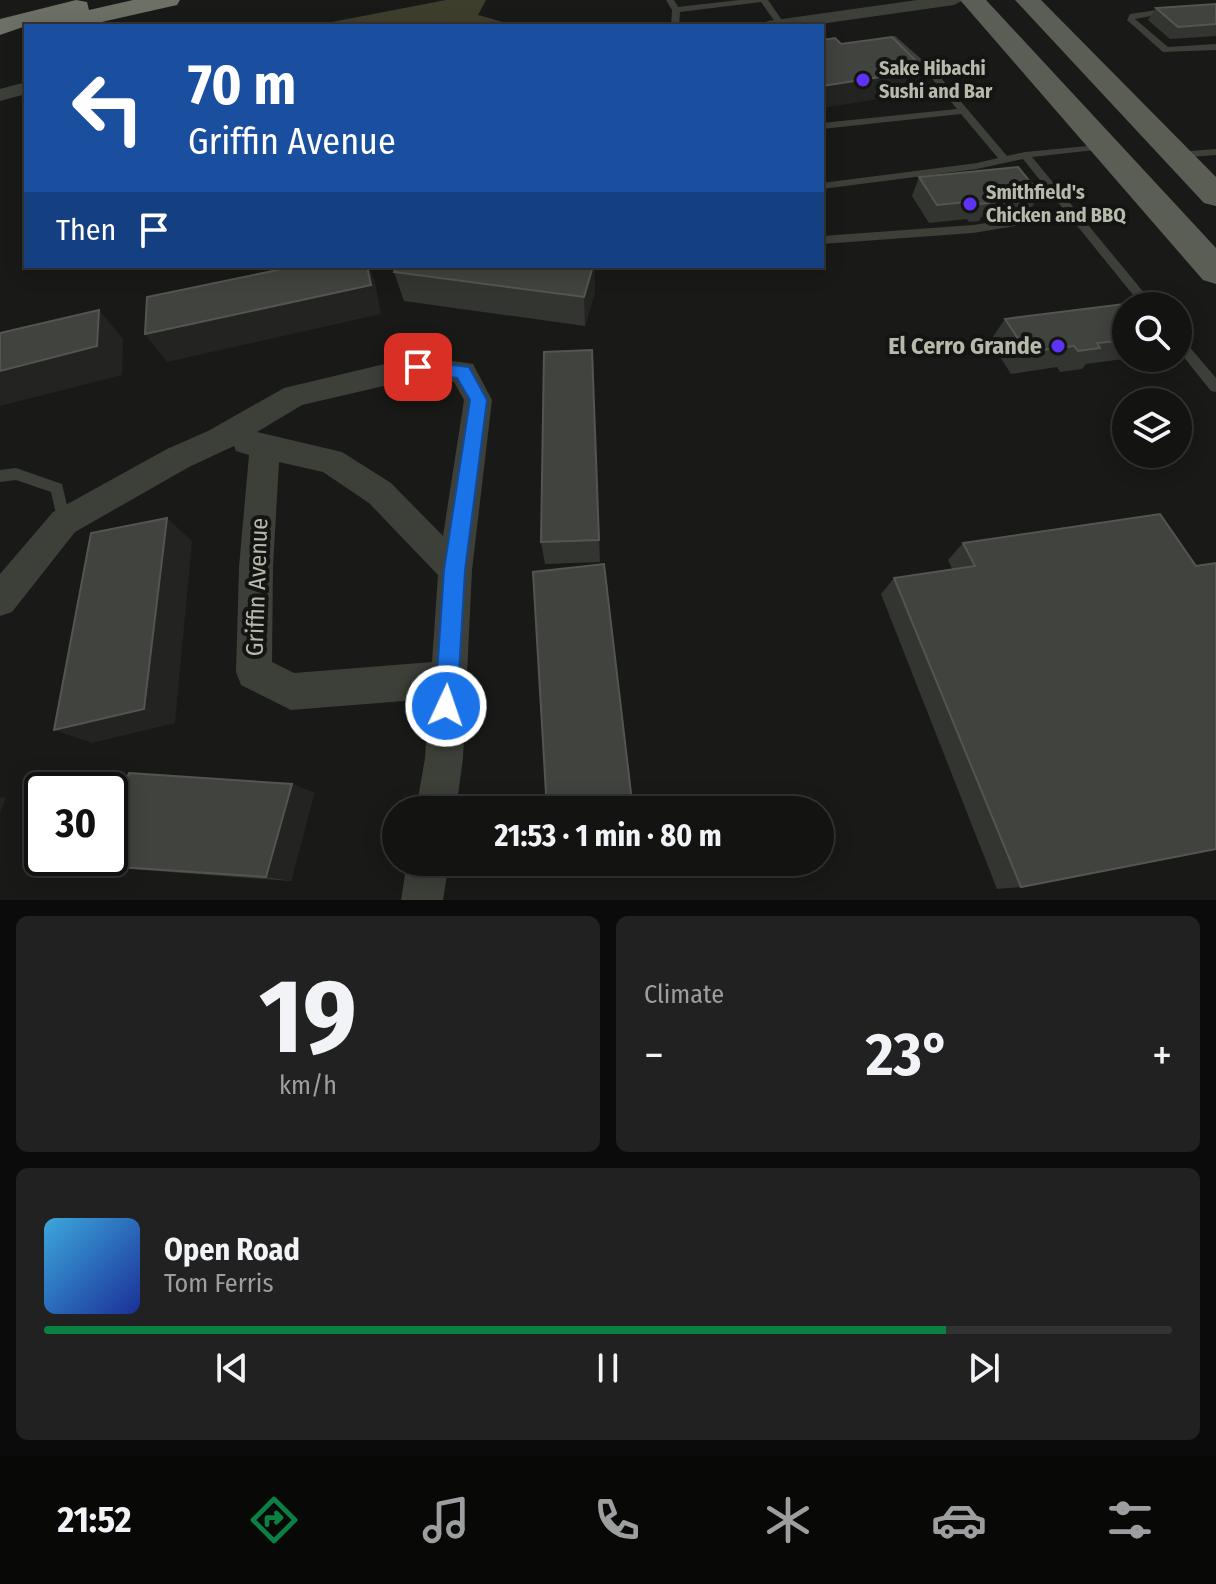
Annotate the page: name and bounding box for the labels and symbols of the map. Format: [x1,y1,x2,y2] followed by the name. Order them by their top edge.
[879,56,993,103] place label: Sake Hibachi Sushi and Bar
[854,71,872,89] marker: Sake Hibachi Sushi and Bar
[986,180,1126,227] place label: Smithfield's Chicken and BBQ
[961,195,979,213] marker: Smithfield's Chicken and BBQ
[888,332,1042,360] place label: El Cerro Grande
[384,333,452,401] pin
[1049,337,1067,355] marker: El Cerro Grande
[241,517,273,657] street label: Griffin Avenue
[404,664,488,748] position arrow
[24,772,128,876] speed limit sign: 30

